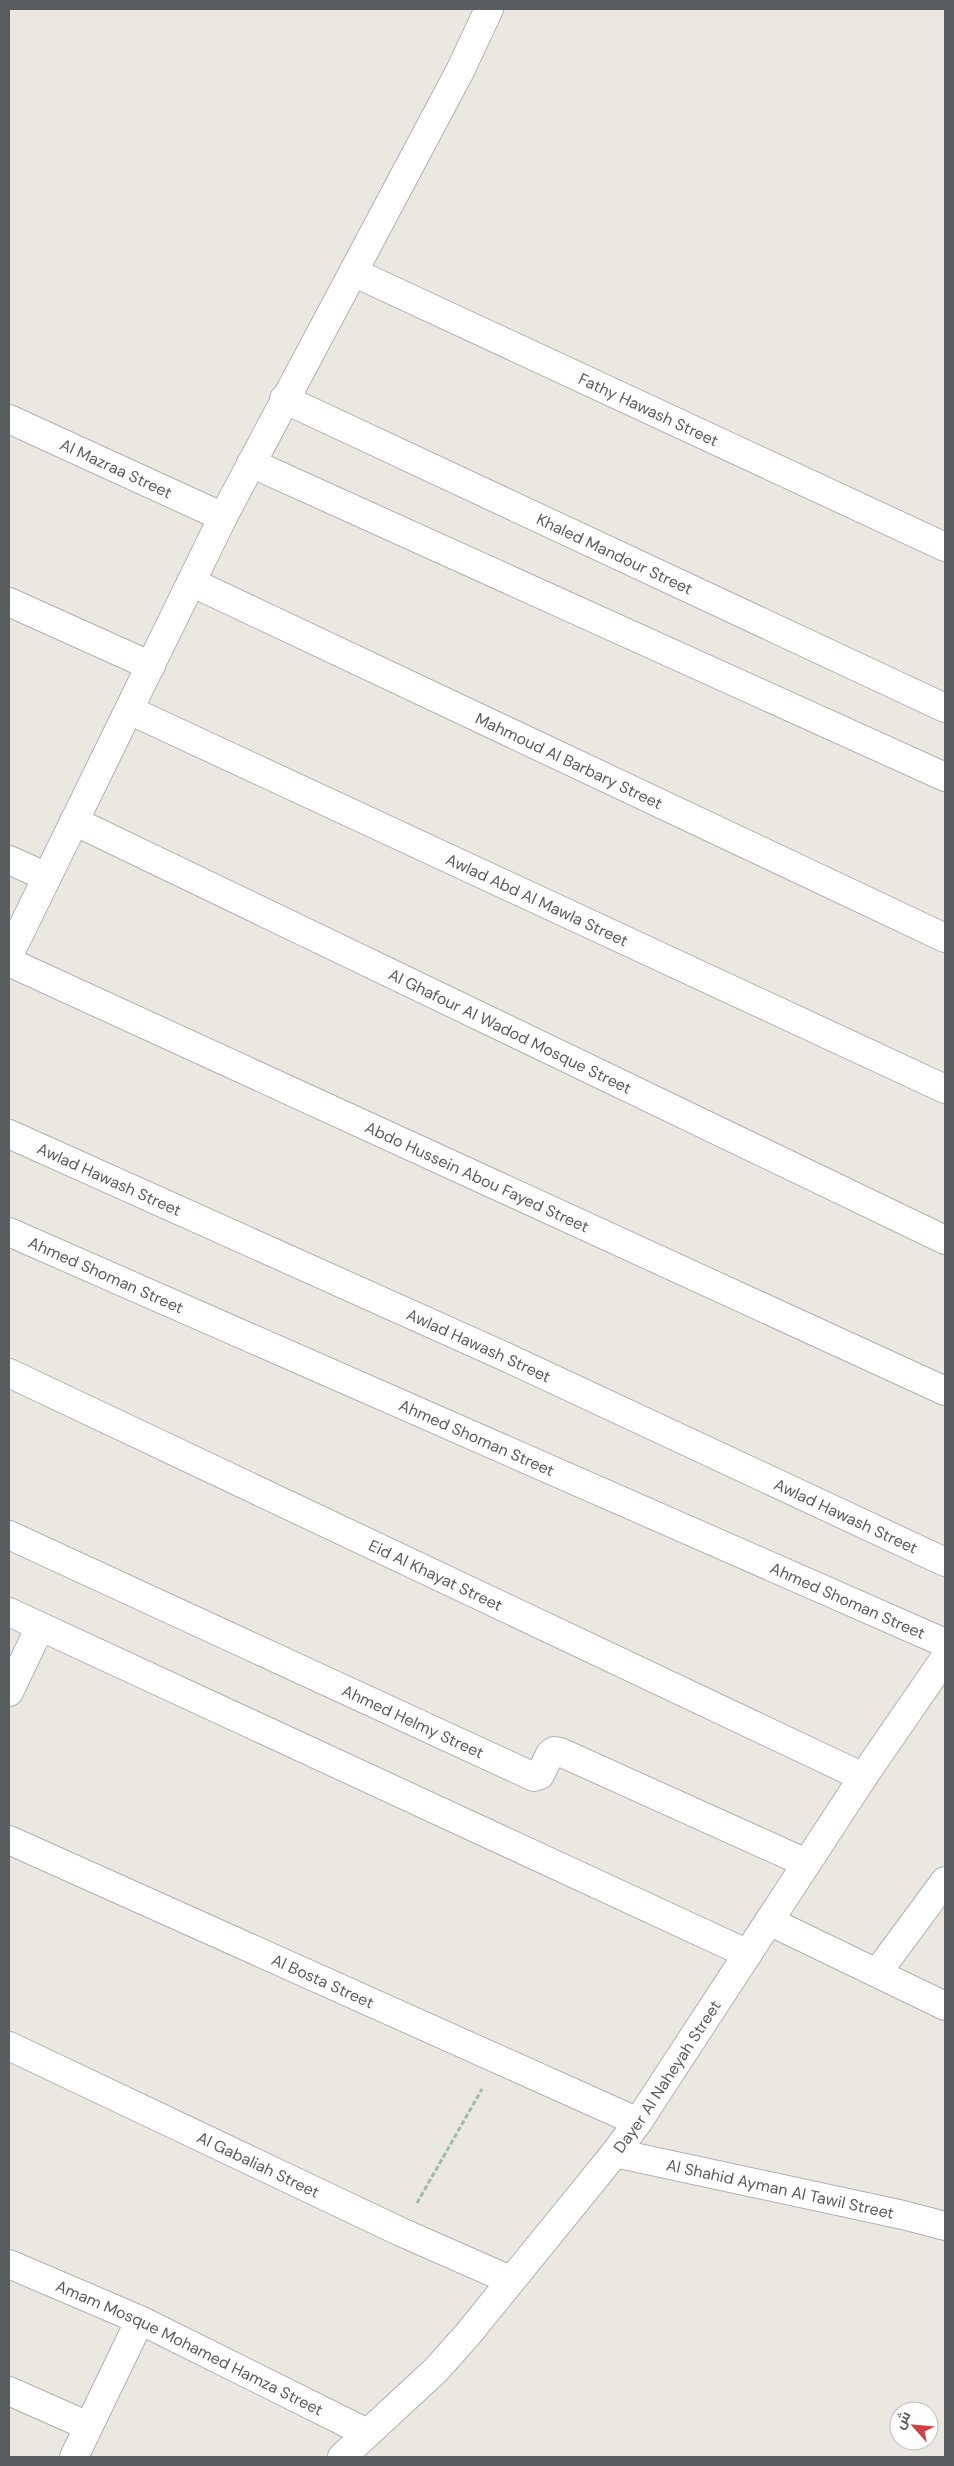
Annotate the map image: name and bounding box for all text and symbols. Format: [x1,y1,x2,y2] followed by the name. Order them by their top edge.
[575,368,722,451] street label: Fathy Hawash Street
[57,433,176,503] street label: Al Mazraa Street
[533,508,696,599] street label: Khaled Mandour Street
[472,707,666,814] street label: Mahmoud Al Barbary Street
[443,848,632,951] street label: Awlad Abd Al Mawla Street
[385,963,635,1098] street label: Al Ghafour Al Wadod Mosque Street
[362,1116,592,1237] street label: Abdo Hussein Abou Fayed Street
[34,1138,185,1221] street label: Awlad Hawash Street
[25,1231,187,1318] street label: Ahmed Shoman Street
[403,1303,554,1387] street label: Awlad Hawash Street
[396,1394,558,1481] street label: Ahmed Shoman Street
[771,1473,921,1558] street label: Awlad Hawash Street
[365,1534,506,1615] street label: Eid Al Khayat Street
[767,1557,929,1644] street label: Ahmed Shoman Street
[339,1680,487,1763] street label: Ahmed Helmy Street
[268,1949,377,2013] street label: Al Bosta Street
[608,1996,725,2157] street label: Dayer Al Naheyah Street
[194,2126,323,2202] street label: Al Gabaliah Street
[665,2154,896,2223] street label: Al Shahid Ayman Al Tawil Street
[53,2275,327,2420] street label: Amam Mosque Mohamed Hamza Street
[889,2401,939,2451] north arrow
[890,2408,915,2432] text: ش

